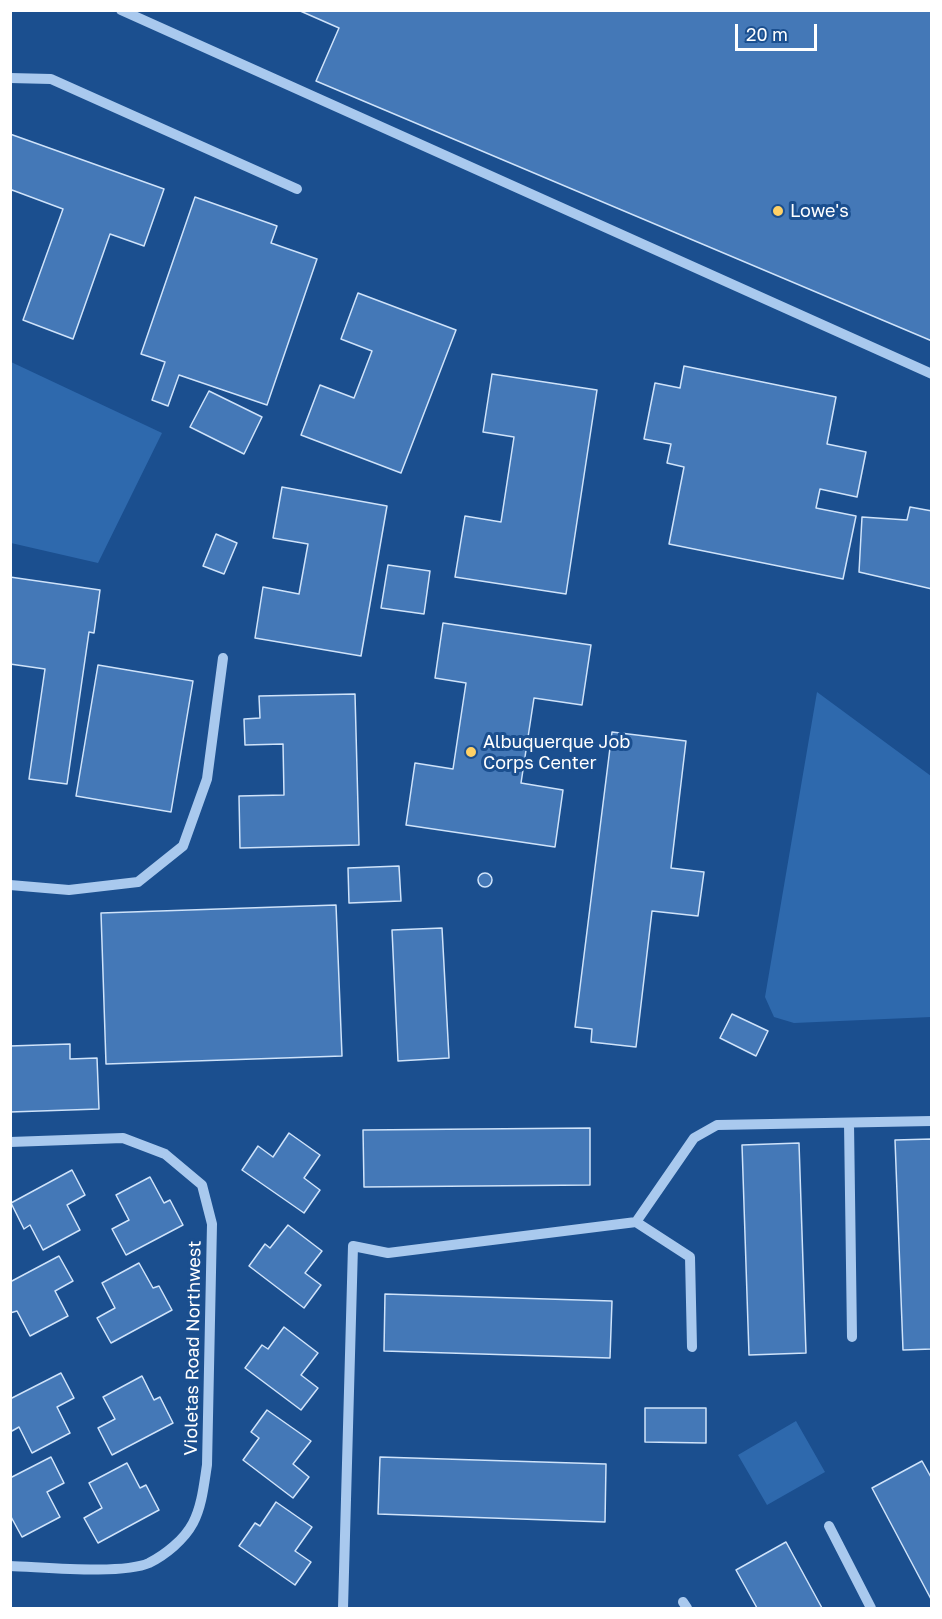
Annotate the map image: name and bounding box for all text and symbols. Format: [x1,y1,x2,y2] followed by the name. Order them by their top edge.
[738,12,820,50] scale bar
[746,23,788,45] text: 20 m
[790,200,849,222] place label: Lowe's
[771,204,785,218] marker: Lowe's
[483,731,630,774] place label: Albuquerque Job Corps Center
[464,745,478,759] marker: Albuquerque Job Corps Center
[180,1240,206,1456] street label: Violetas Road Northwest

